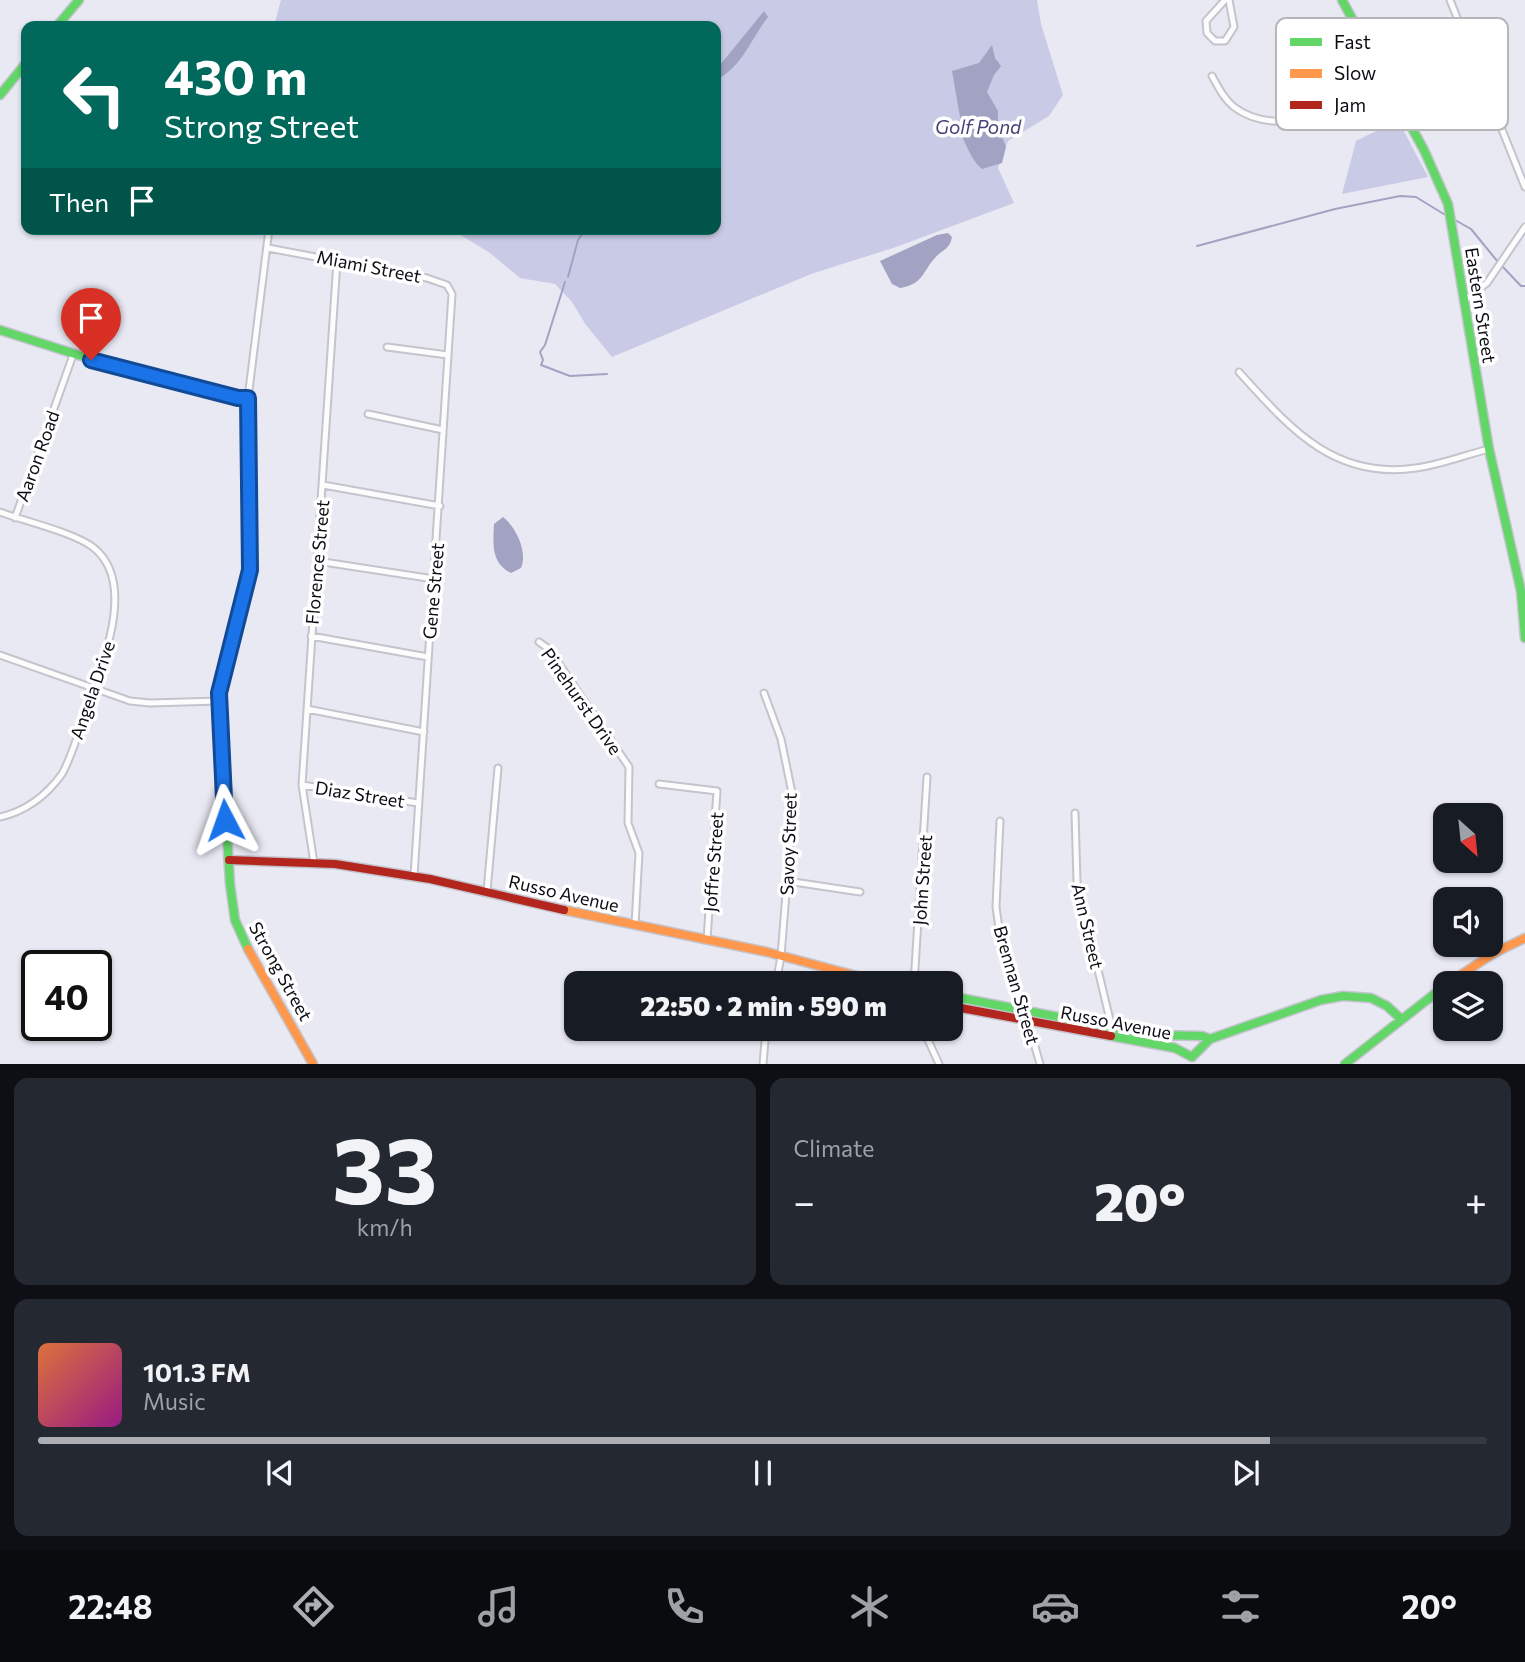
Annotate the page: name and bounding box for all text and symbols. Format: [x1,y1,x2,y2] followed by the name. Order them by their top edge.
[1276,18,1508,130] legend
[1334,30,1371,53] text: Fast
[164,45,307,105] text: 430 m
[49,49,140,140] icon: left
[1334,61,1376,84] text: Slow
[1334,93,1366,116] text: Jam
[164,105,359,145] text: Strong Street
[935,115,1022,138] water label: Golf Pond
[123,182,161,220] icon: arrive
[49,186,109,217] text: Then
[315,245,423,287] street label: Miami Street
[1461,246,1501,364] street label: Eastern Street
[61,288,121,360] pin
[72,299,110,337] icon: arrive
[10,408,64,504] street label: Aaron Road
[301,499,333,625] street label: Florence Street
[418,542,448,640] street label: Gene Street
[65,638,119,742] street label: Angela Drive
[537,643,627,759] street label: Pinehurst Drive
[314,776,406,812] street label: Diaz Street
[188,783,262,857] position arrow
[775,792,801,896] street label: Savoy Street
[1433,803,1503,873] north arrow
[1433,803,1503,1041] map controls
[699,811,727,913] street label: Joffre Street
[908,834,936,926] street label: John Street
[507,870,621,916] street label: Russo Avenue
[1067,881,1109,971] street label: Ann Street
[1433,887,1503,957] button: sound
[245,918,317,1024] street label: Strong Street
[990,923,1044,1047] street label: Brennan Street
[21,950,112,1041] speed limit sign: 40
[1433,971,1503,1041] button: layers
[640,990,887,1021] text: 22:50 · 2 min · 590 m
[1059,1000,1173,1044] street label: Russo Avenue
[332,1111,437,1223] text: 33
[794,1134,875,1162] text: Climate
[1094,1168,1186,1232] text: 20°
[794,1177,815,1224] text: −
[1465,1177,1487,1224] text: +
[357,1213,413,1241] text: km/h
[143,1356,251,1387] text: 101.3 FM
[143,1387,206,1415] text: Music
[261,1454,299,1492] icon: previous
[744,1454,782,1492] icon: pause
[1227,1454,1265,1492] icon: next
[289,1582,338,1631] icon: directions
[474,1582,523,1631] icon: music
[660,1582,709,1631] icon: phone
[845,1582,894,1631] icon: climate
[1031,1582,1080,1631] icon: car
[1216,1582,1265,1631] icon: filters
[68,1586,153,1626] text: 22:48
[1401,1586,1457,1626] text: 20°

